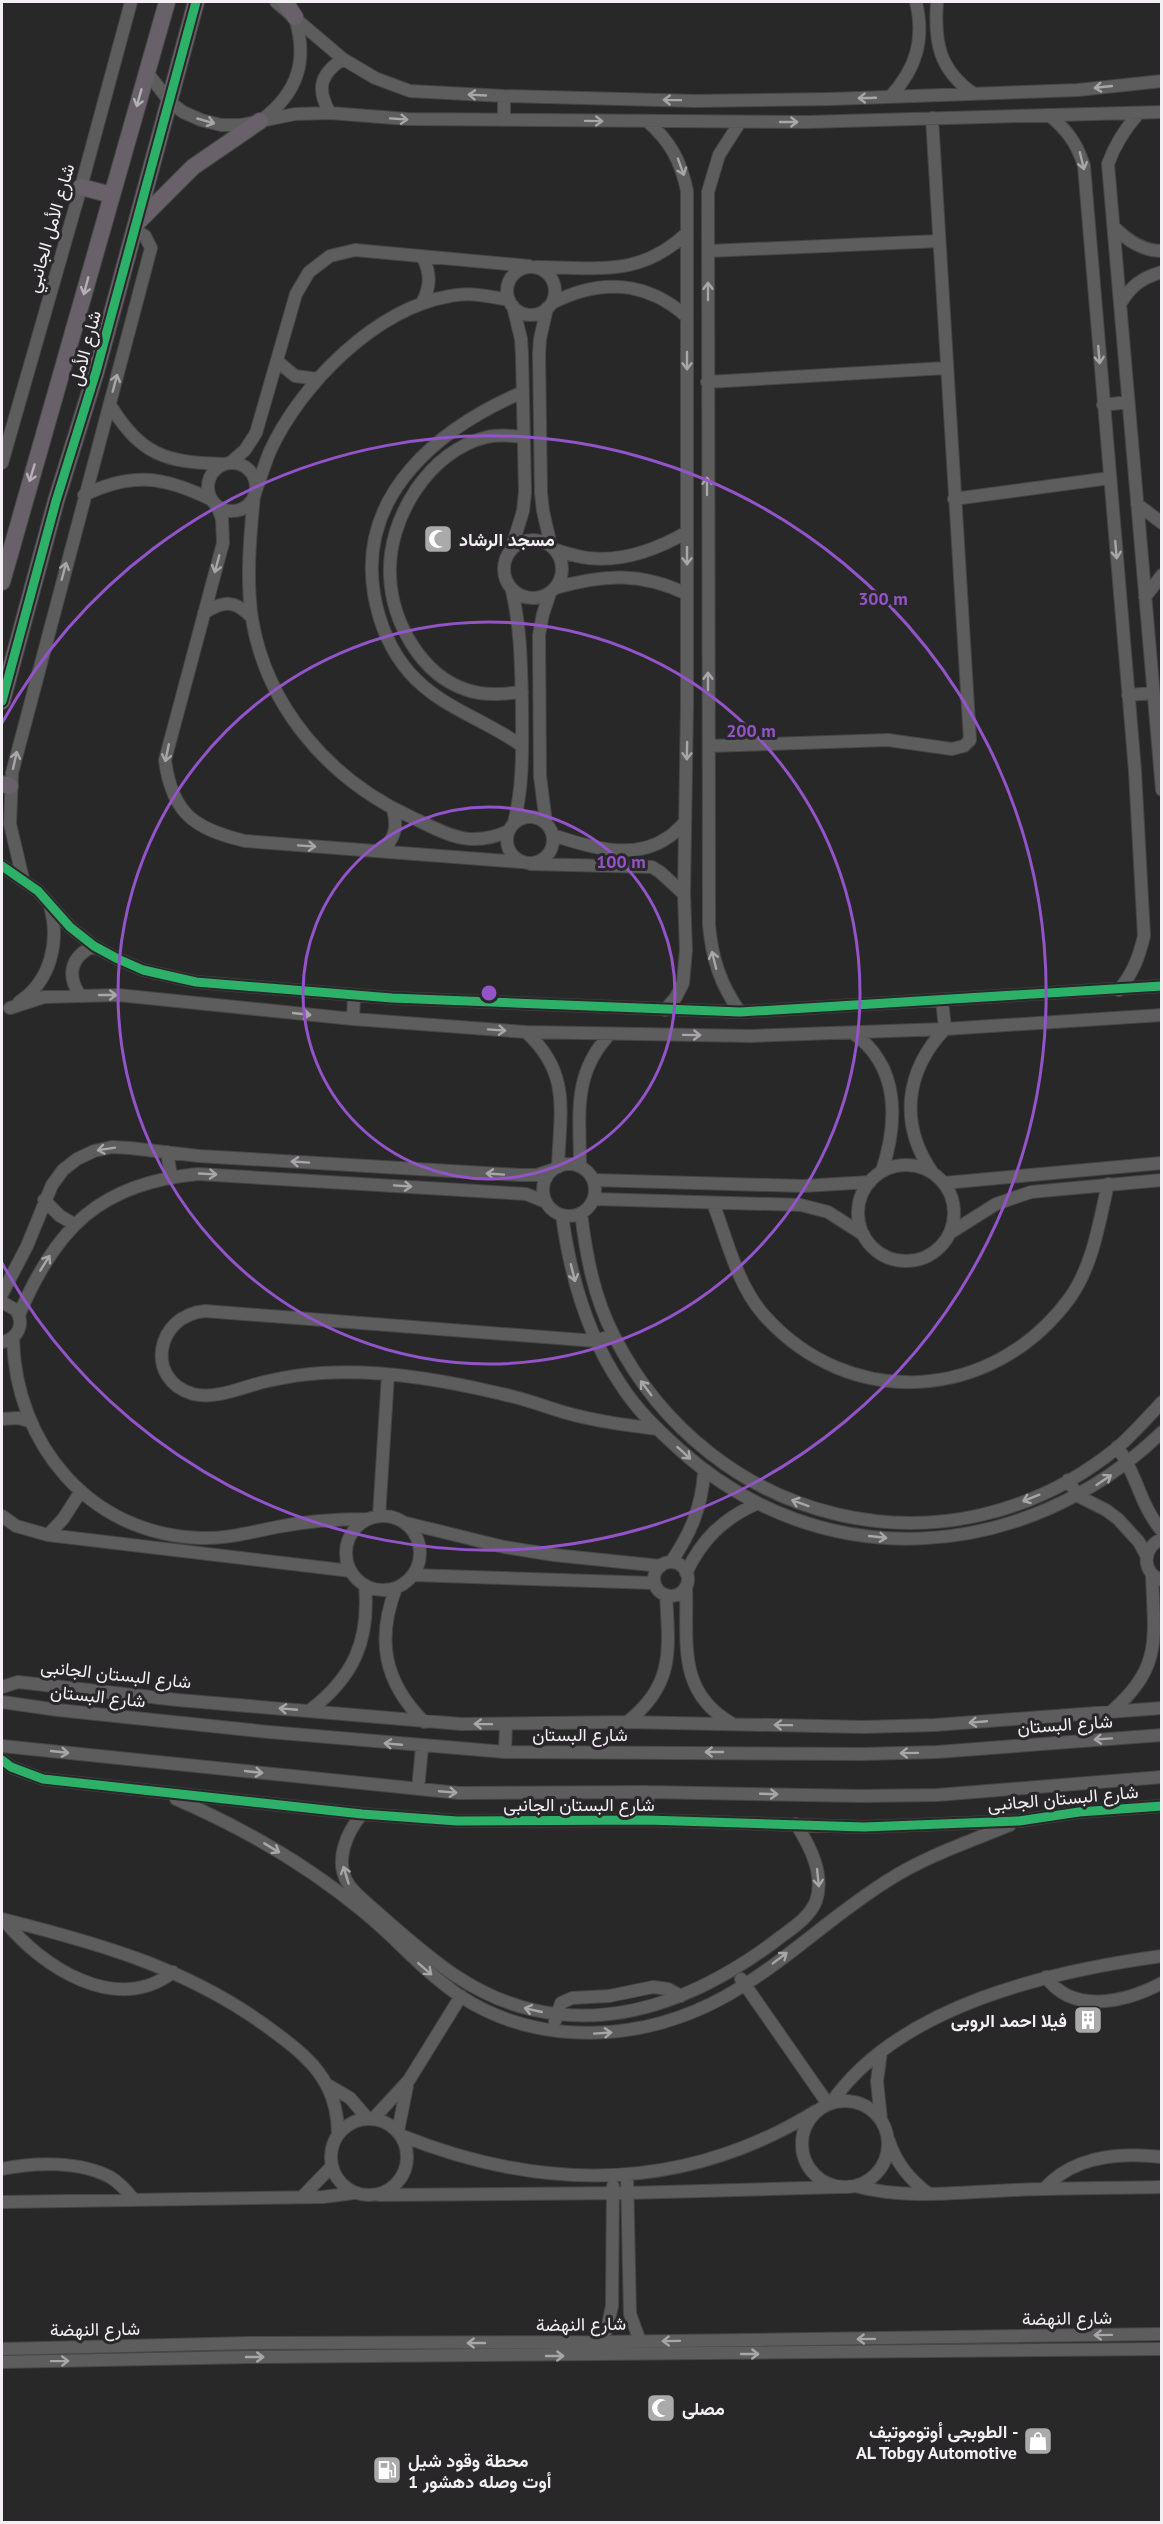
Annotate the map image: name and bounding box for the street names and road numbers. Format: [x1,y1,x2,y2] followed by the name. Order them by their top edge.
[21,161,83,296] street label: شارع الأمل الجانبي
[64,308,107,388] street label: شارع الأمل
[39,1655,193,1694] street label: شارع البستان الجانبى
[49,1680,147,1713] street label: شارع البستان
[1017,1709,1114,1740] street label: شارع البستان
[532,1723,628,1747] street label: شارع البستان
[987,1780,1140,1817] street label: شارع البستان الجانبى
[503,1793,655,1817] street label: شارع البستان الجانبى
[1022,2306,1112,2331] street label: شارع النهضة
[536,2312,626,2337] street label: شارع النهضة
[50,2317,140,2342] street label: شارع النهضة

